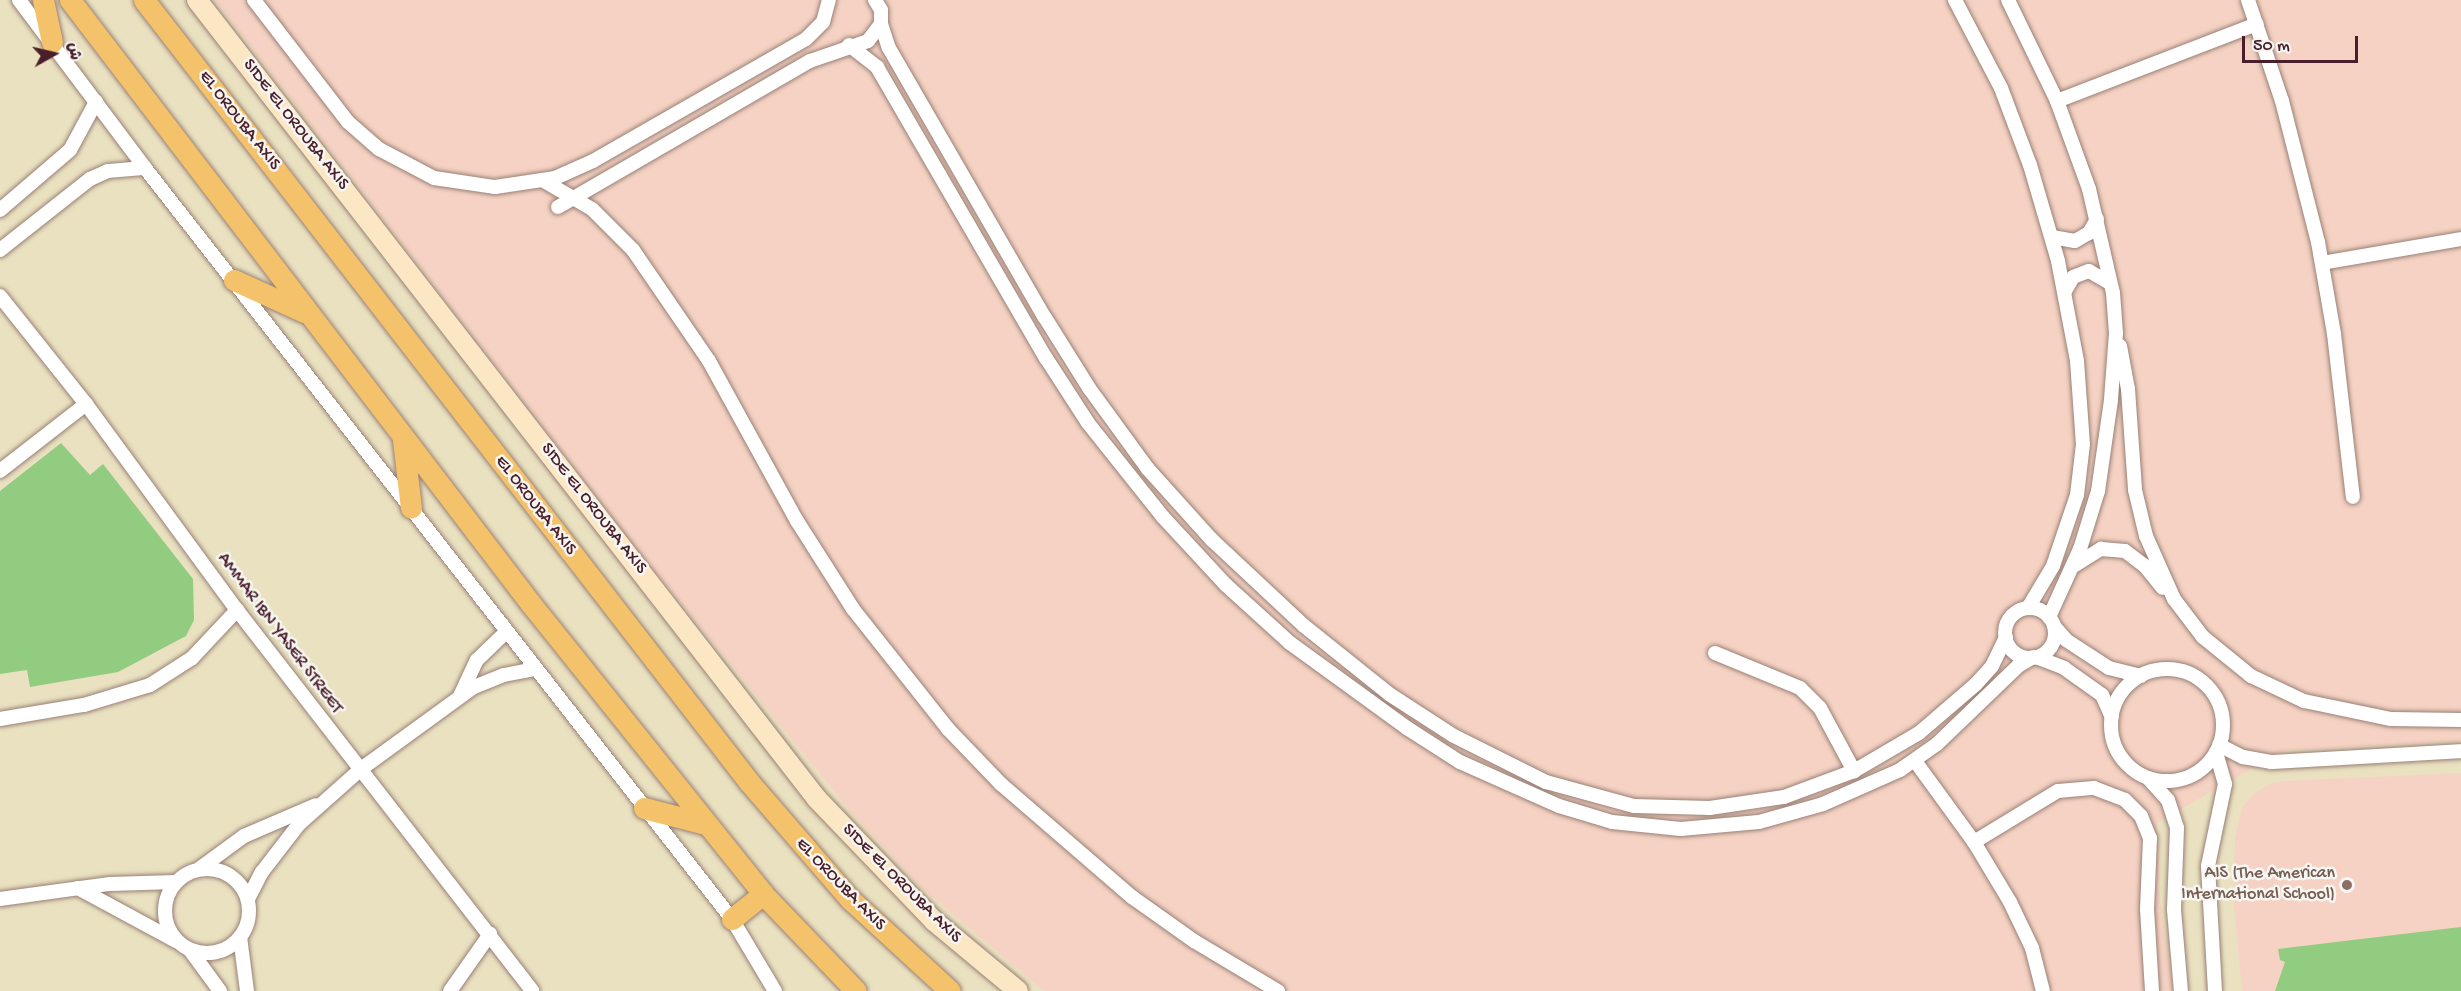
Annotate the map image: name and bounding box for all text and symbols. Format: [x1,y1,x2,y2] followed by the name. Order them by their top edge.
[24,24,84,84] north arrow
[2245,24,2360,62] scale bar
[2253,36,2290,57] text: 50 m
[62,41,83,61] text: ش
[237,55,353,195] street label: SIDE EL OROUBA AXIS
[193,67,285,175] street label: EL OROUBA AXIS
[535,439,651,579] street label: SIDE EL OROUBA AXIS
[489,452,581,560] street label: EL OROUBA AXIS
[211,549,347,719] street label: AMMAR IBN YASER STREET
[837,820,965,948] street label: SIDE EL OROUBA AXIS
[790,834,890,936] street label: EL OROUBA AXIS
[2181,864,2335,906] place label: AIS (The American International School)
[2340,878,2354,892] marker: AIS (The American International School)

